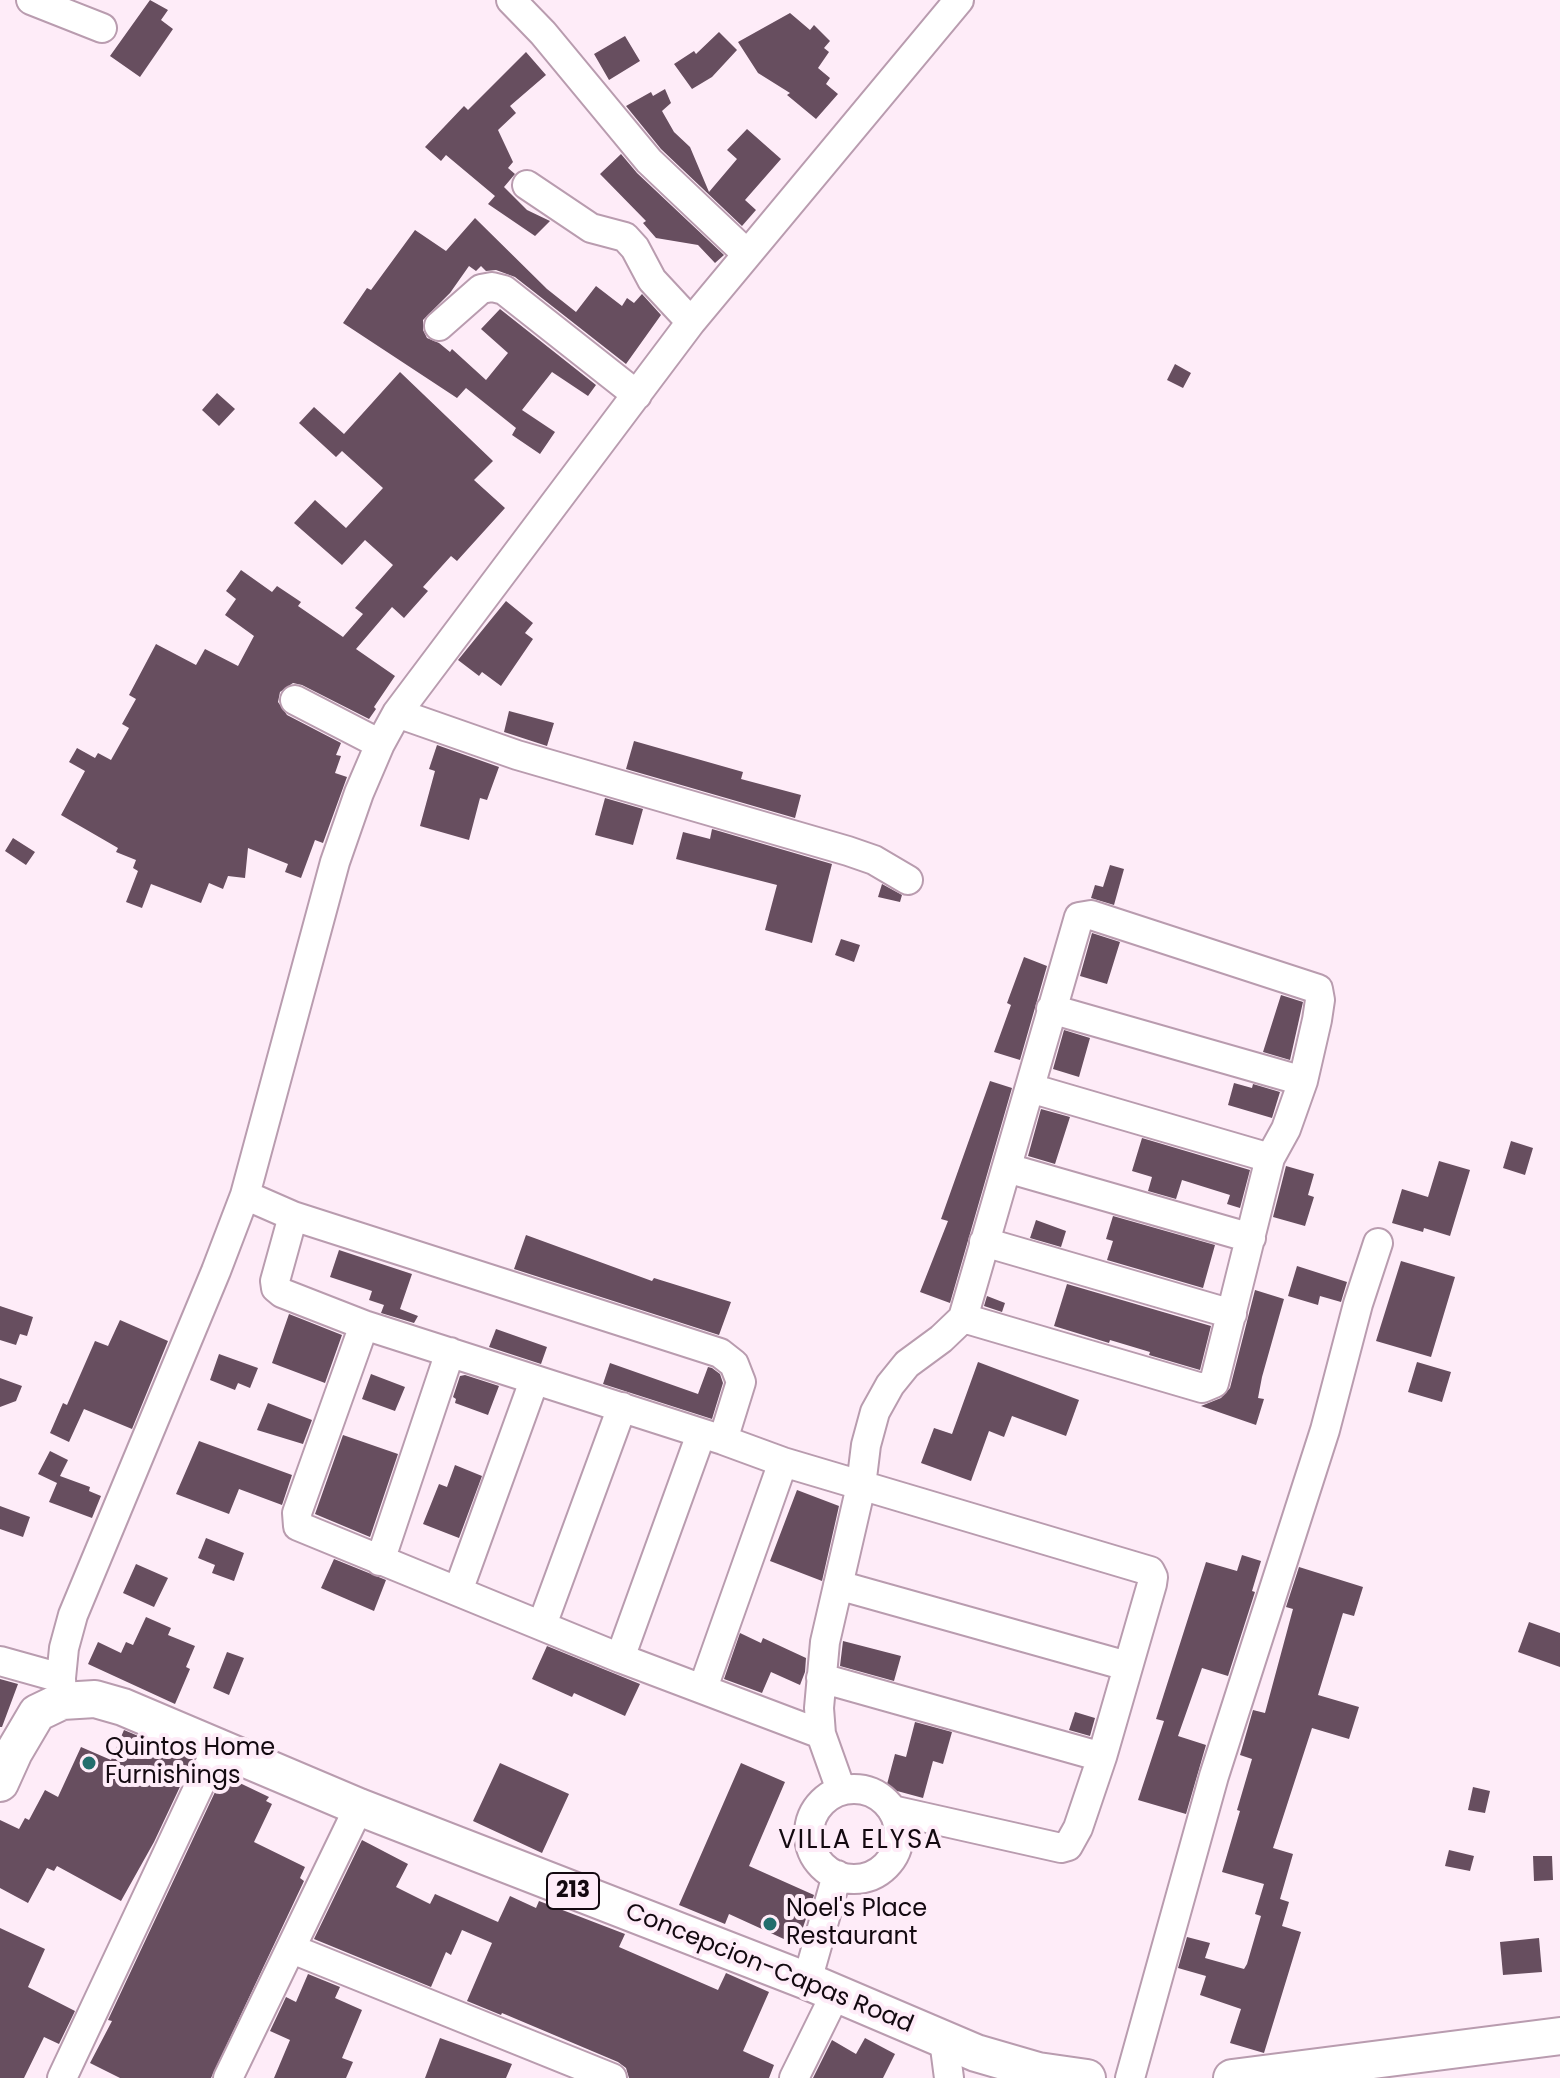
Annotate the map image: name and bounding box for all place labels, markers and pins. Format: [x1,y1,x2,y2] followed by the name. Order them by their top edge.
[105,1735,275,1791] place label: Quintos Home Furnishings
[80,1754,98,1772] marker: Quintos Home Furnishings
[786,1896,927,1952] place label: Noel's Place Restaurant
[761,1915,779,1933] marker: Noel's Place Restaurant

